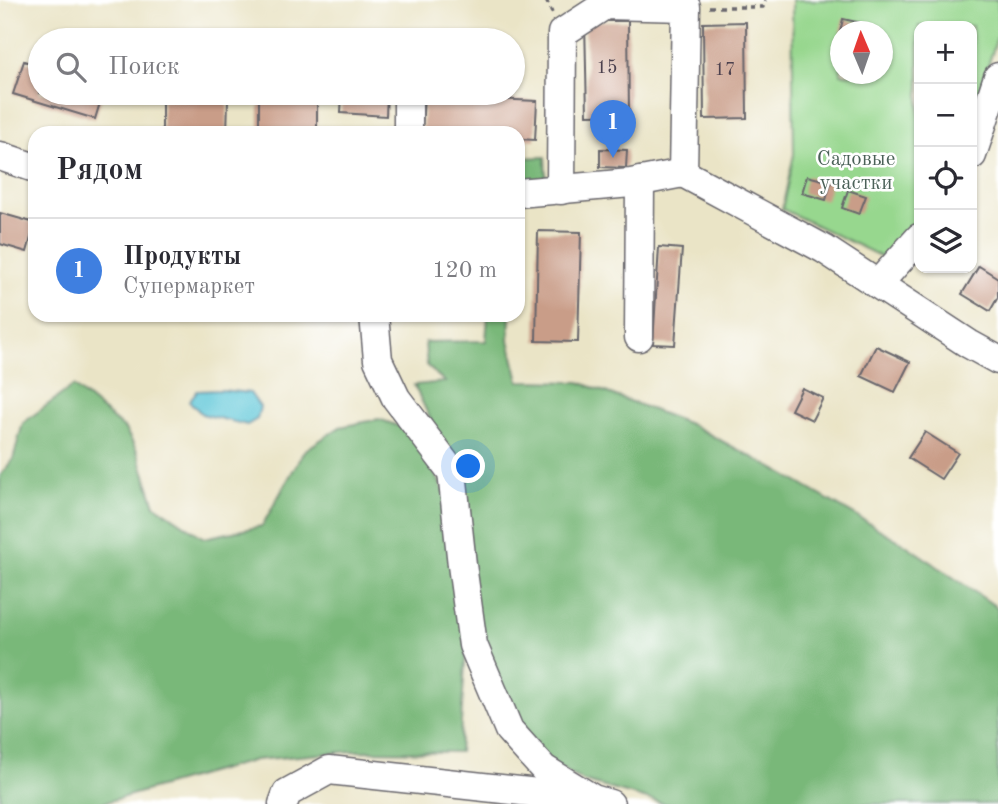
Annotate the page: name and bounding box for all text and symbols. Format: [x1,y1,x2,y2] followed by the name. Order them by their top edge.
[830,21,893,84] north arrow
[914,21,977,273] map controls
[914,21,977,84] button: +
[28,28,525,105] search box
[52,48,90,86] icon: search
[108,54,180,80] text: Поиск
[597,59,617,77] house number: 15
[715,61,735,79] house number: 17
[914,84,977,147] button: −
[590,100,636,158] pin: 1
[914,147,977,210] button: locate
[817,149,895,194] park label: Садовые участки
[56,156,143,186] text: Рядом
[914,210,977,273] button: layers
[123,244,241,270] text: Продукты
[72,259,86,282] text: 1
[432,259,497,282] text: 120 m
[123,275,255,298] text: Супермаркет
[451,449,485,483] your location

